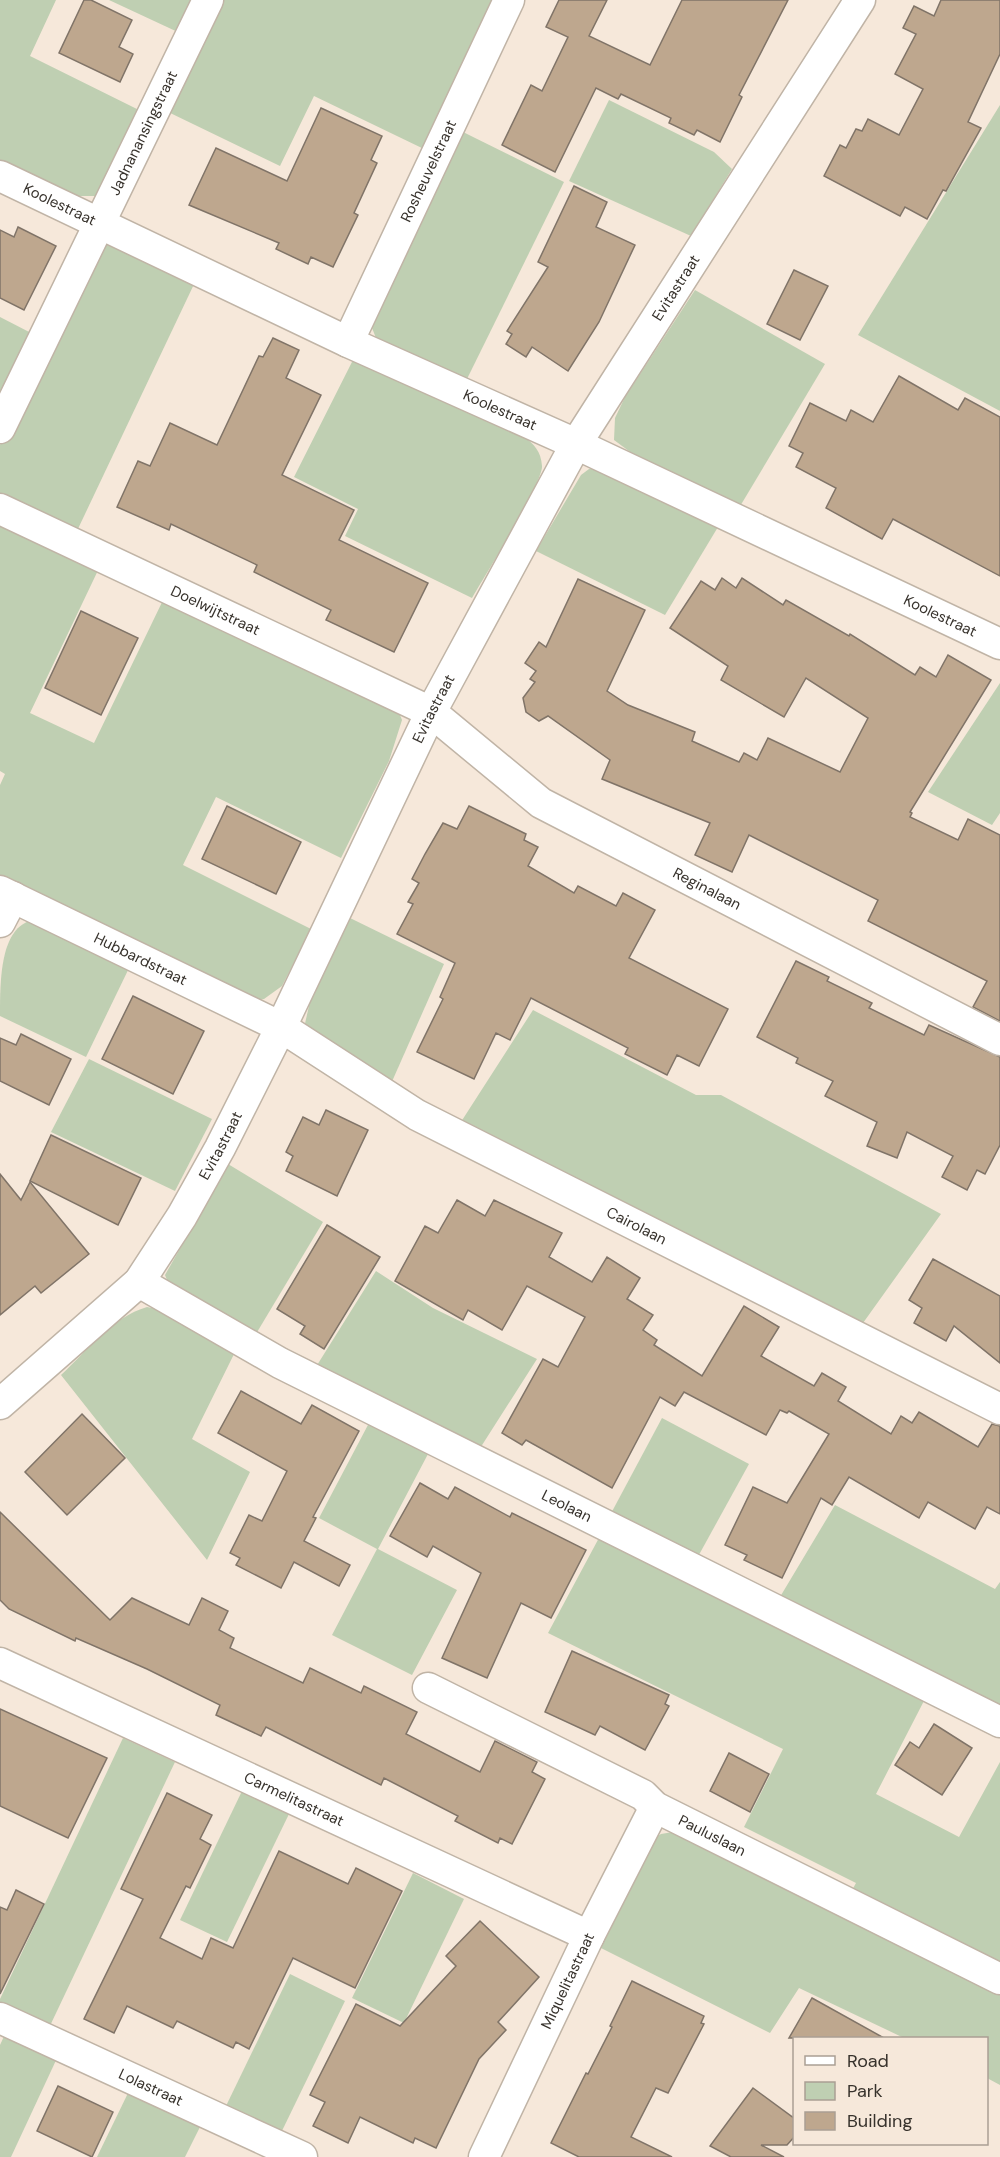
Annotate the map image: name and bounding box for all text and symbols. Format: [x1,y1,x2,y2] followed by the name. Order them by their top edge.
[105,67,182,199] street label: Jadnanansingstraat
[396,117,461,225] street label: Rosheuvelstraat
[20,178,99,230] street label: Koolestraat
[647,251,704,325] street label: Evitastraat
[460,385,540,435] street label: Koolestraat
[167,581,263,640] street label: Doelwijtstraat
[900,590,980,642] street label: Koolestraat
[408,671,460,746] street label: Evitastraat
[670,863,744,915] street label: Reginalaan
[91,928,190,990] street label: Hubbardstraat
[194,1108,247,1183] street label: Evitastraat
[603,1202,670,1249] street label: Cairolaan
[538,1485,595,1527] street label: Leolaan
[241,1767,347,1831] street label: Carmelitastraat
[675,1810,749,1861] street label: Pauluslaan
[536,1929,599,2032] street label: Miquelitastraat
[793,2037,988,2145] legend
[847,2049,889,2073] text: Road
[115,2064,186,2111] street label: Lolastraat
[847,2079,883,2103] text: Park
[847,2109,912,2133] text: Building

